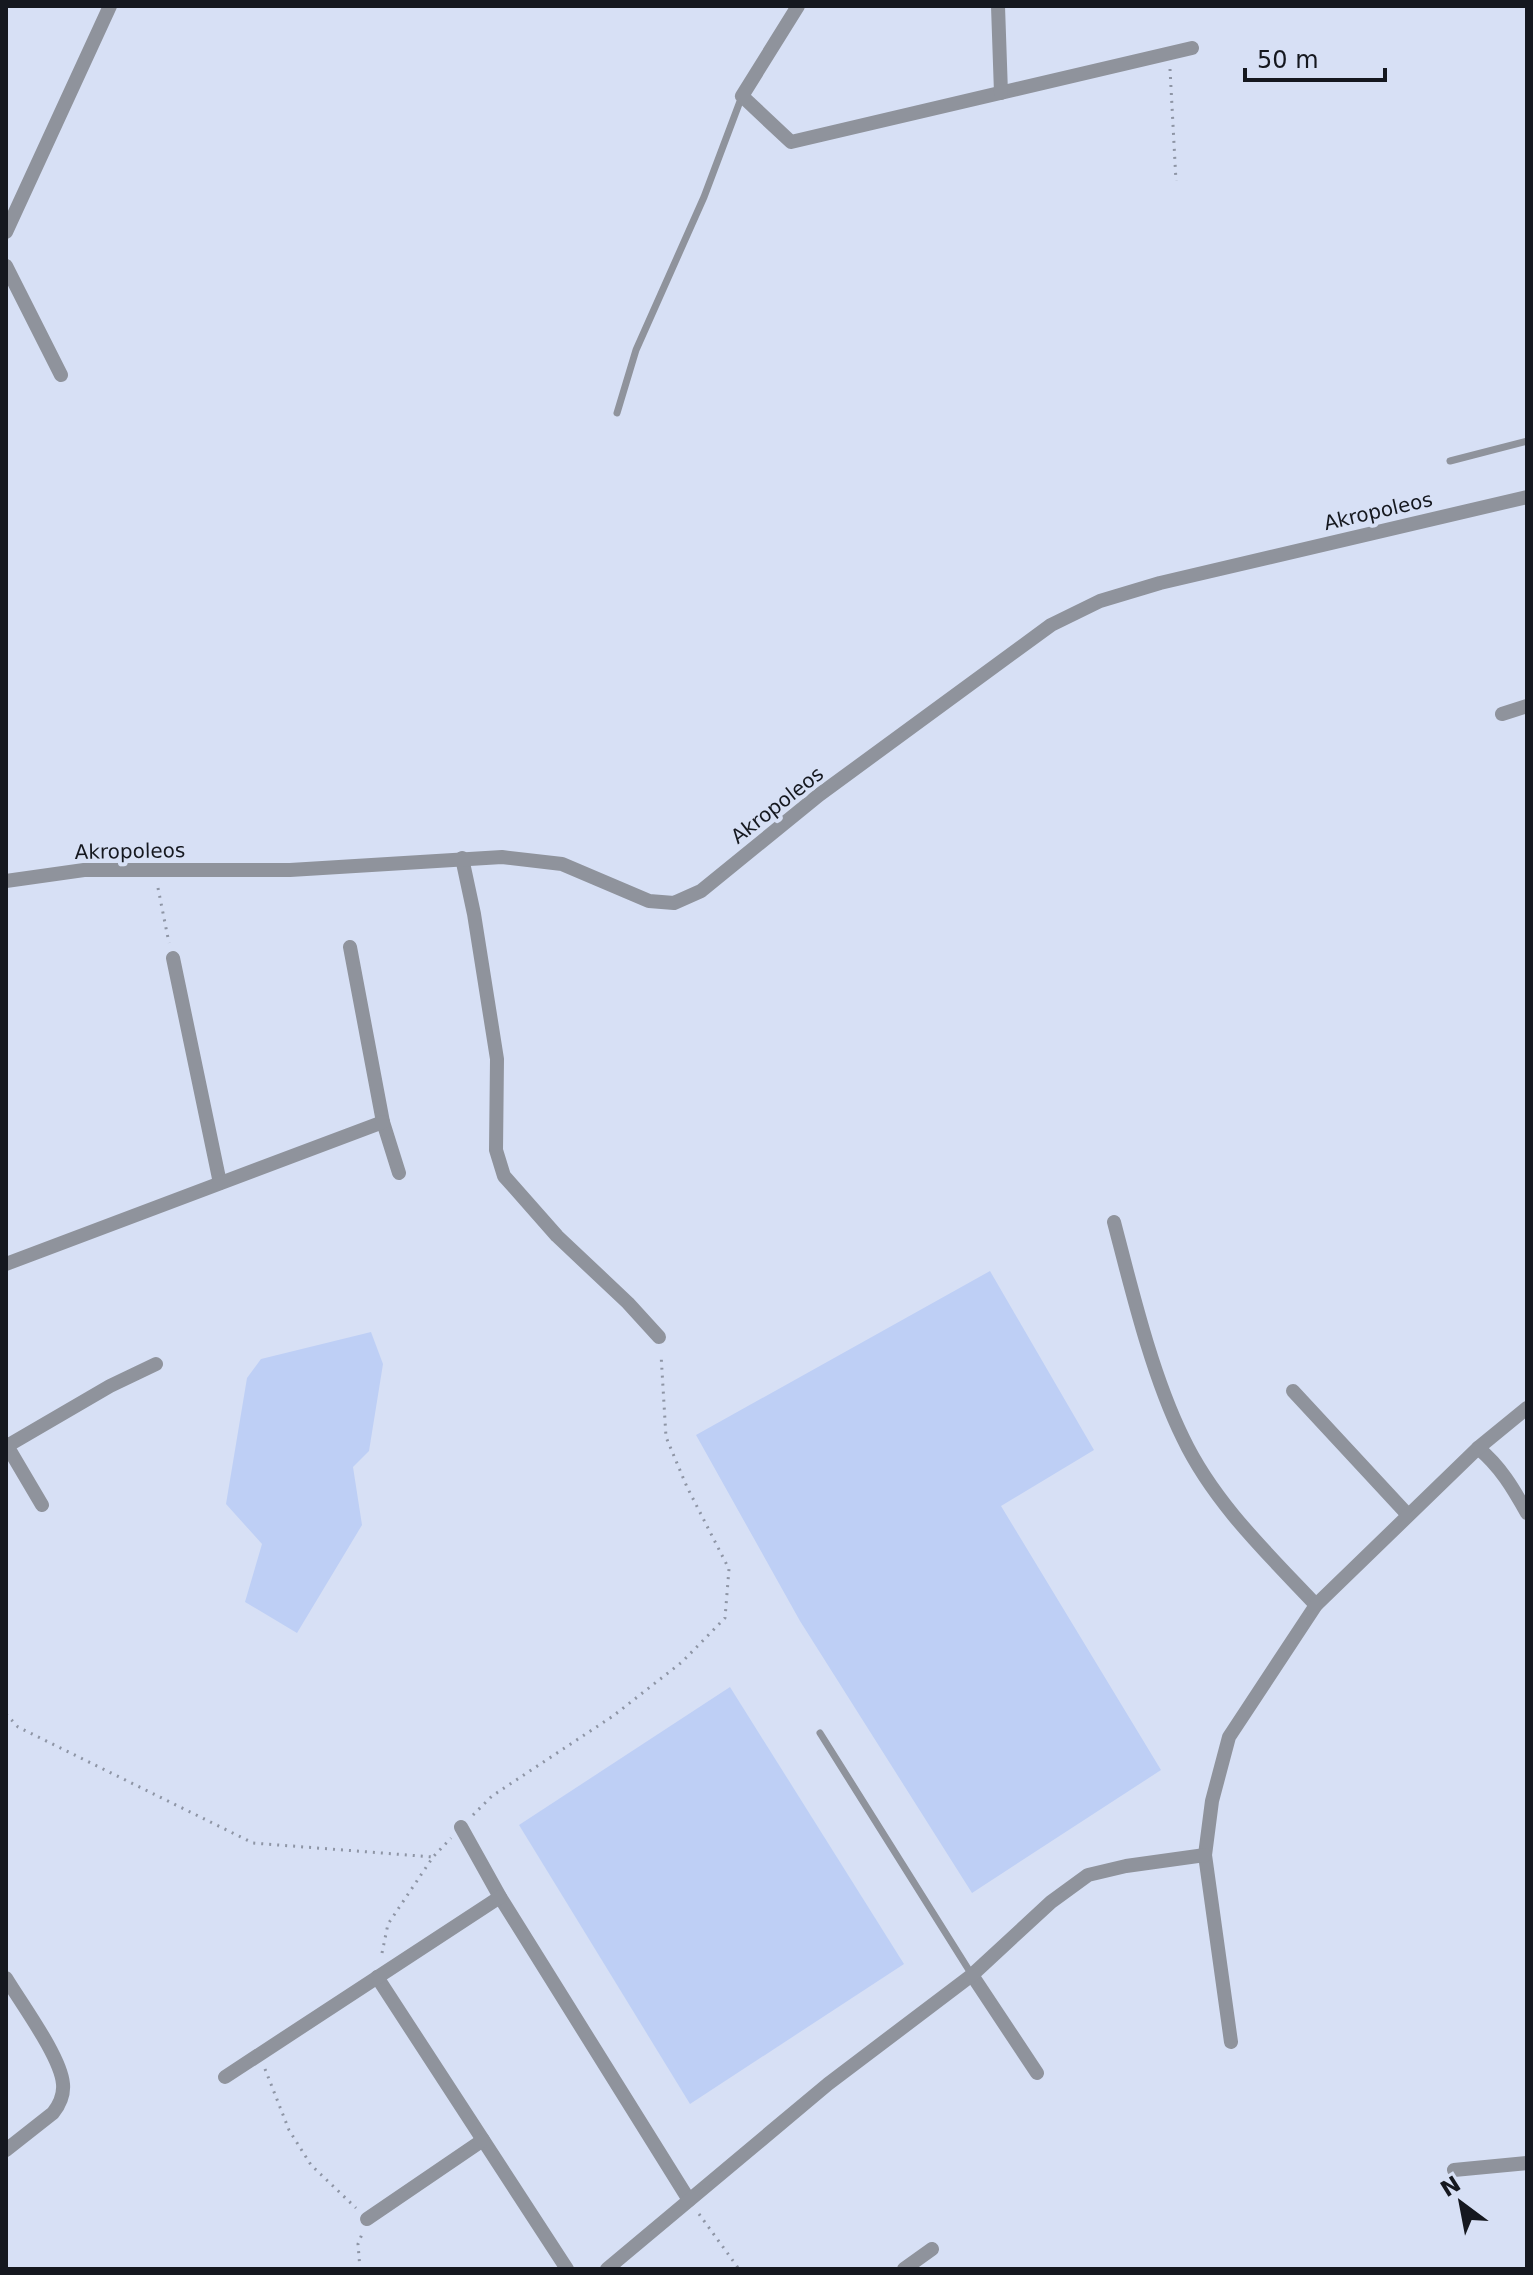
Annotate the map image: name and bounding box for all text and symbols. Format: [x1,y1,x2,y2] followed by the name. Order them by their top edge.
[1245,32,1385,82] scale bar
[1257,46,1319,74] text: 50 m
[1321,487,1435,535] street label: Akropoleos
[726,761,828,849] street label: Akropoleos
[74,838,186,864] street label: Akropoleos
[1421,2163,1501,2243] north arrow
[1436,2171,1465,2202] text: N

